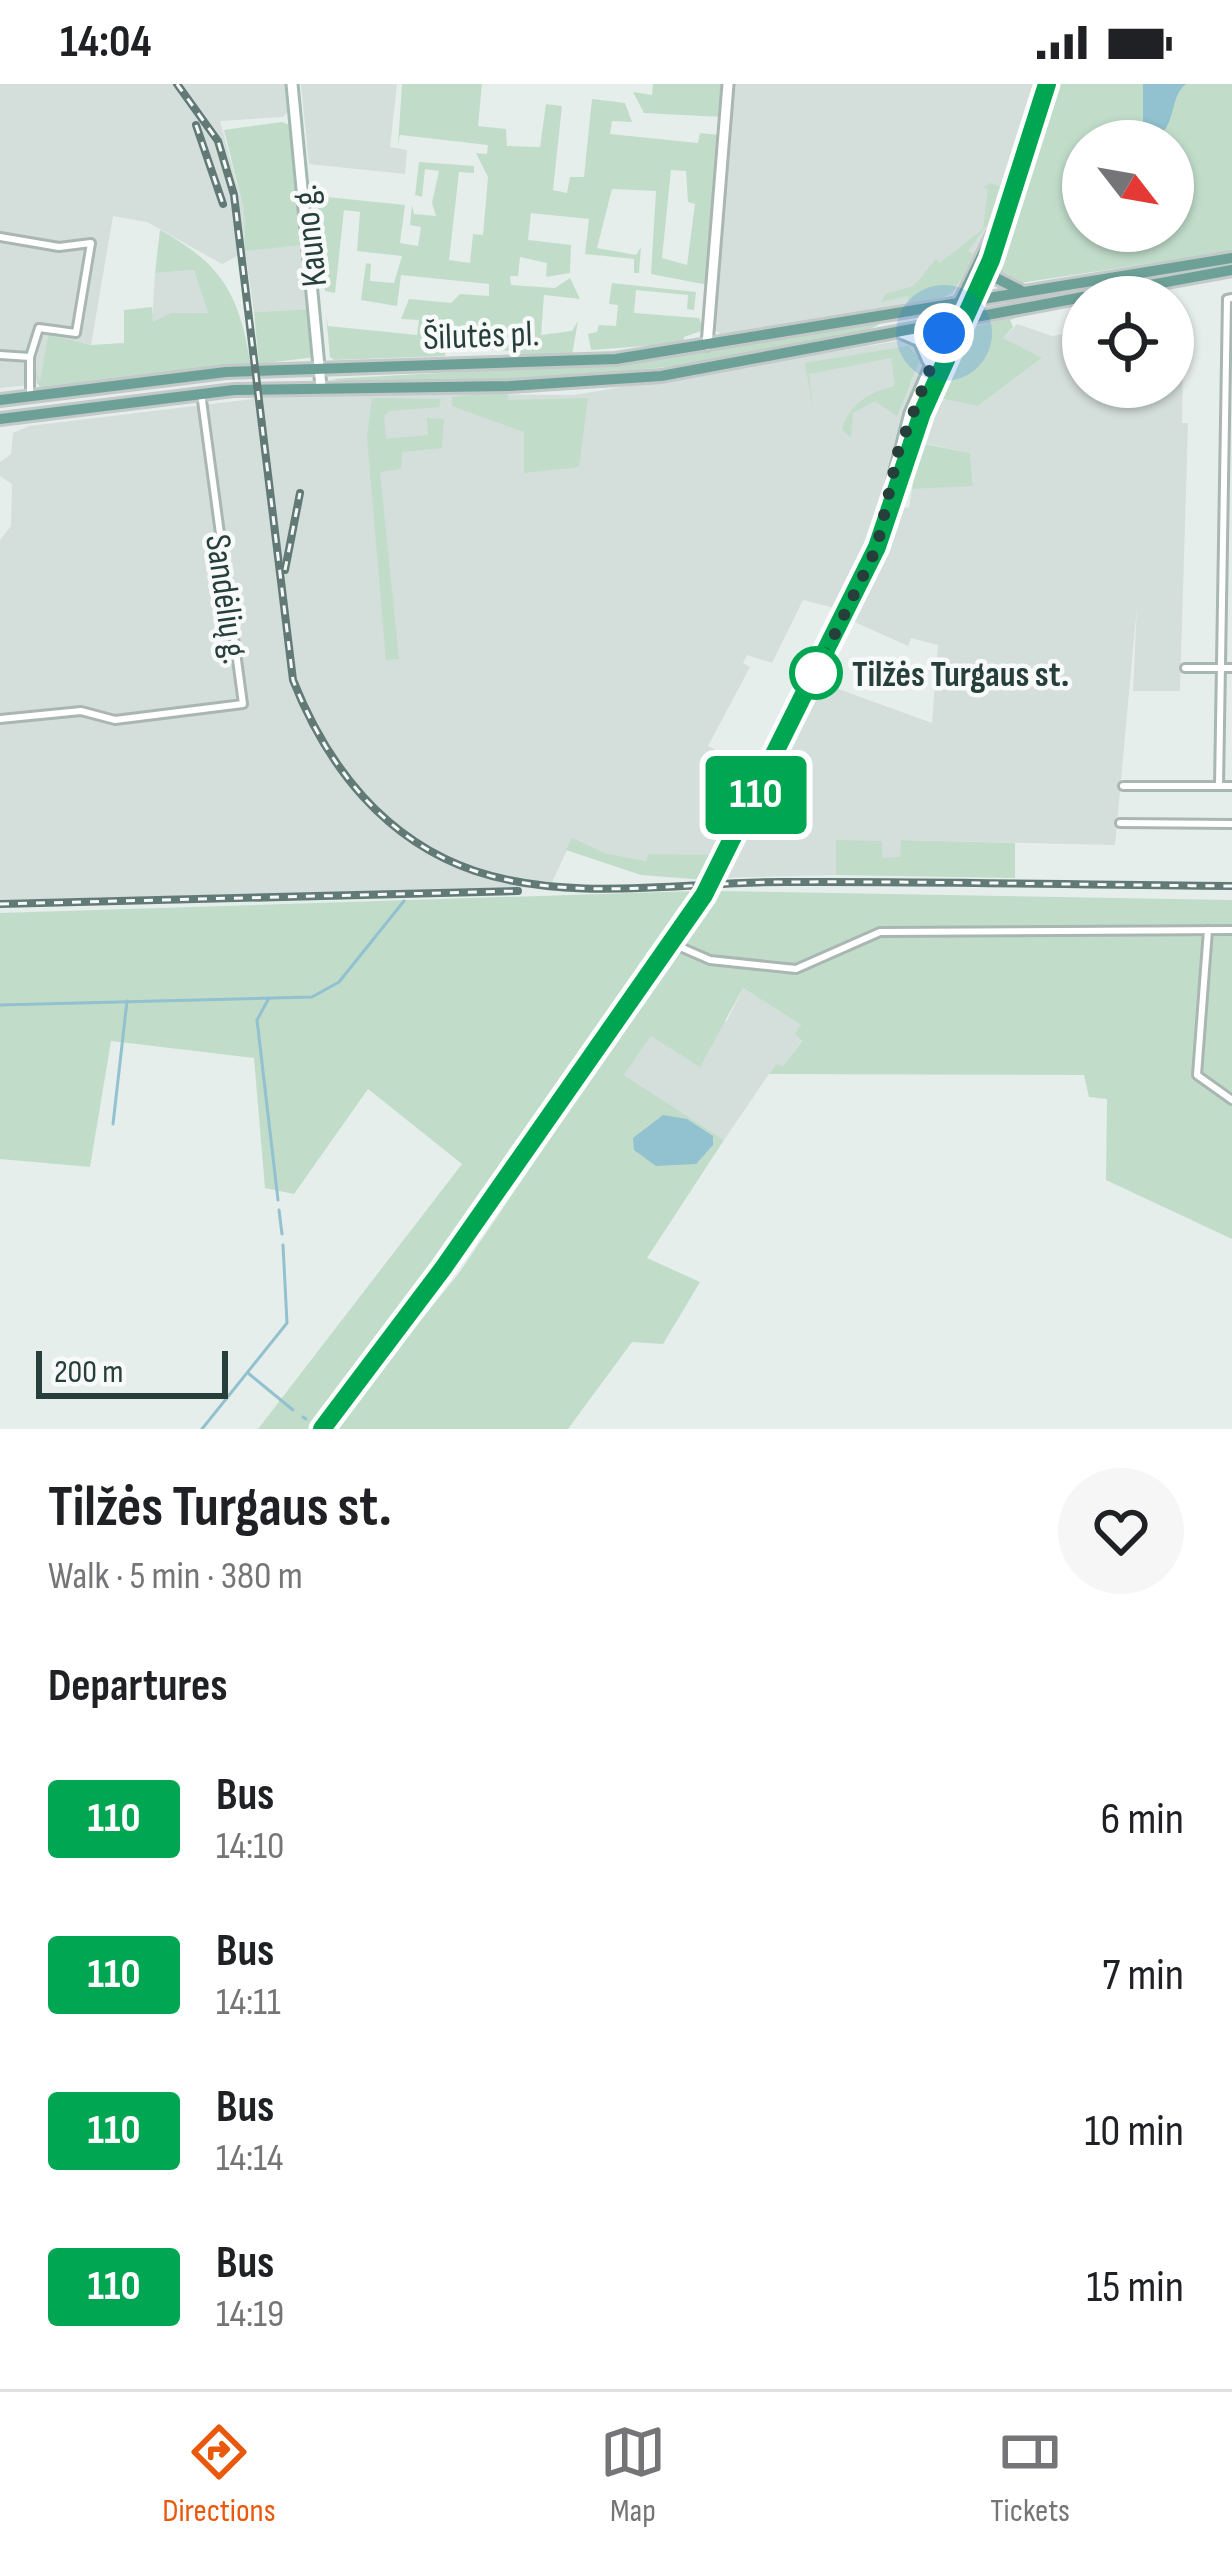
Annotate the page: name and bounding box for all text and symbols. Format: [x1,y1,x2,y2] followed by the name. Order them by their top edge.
[60,15,151,70] text: 14:04
[1062,120,1194,252] north arrow
[1062,120,1194,408] map controls
[284,183,337,289] street label: Kauno g.
[1062,276,1194,408] button: locate
[914,303,974,363] your location
[422,313,540,360] street label: Šilutės pl.
[195,532,256,667] street label: Sandėlių g.
[791,648,841,698] marker: Tilžės Turgaus st.
[852,654,1069,697] place label: Tilžės Turgaus st.
[687,756,825,834] line badge: 110
[730,769,782,820] text: 110
[36,1345,228,1398] scale bar
[54,1352,123,1392] text: 200 m
[1058,1468,1184,1594] button: heart
[48,1474,392,1542] text: Tilžės Turgaus st.
[48,1553,303,1600] text: Walk · 5 min · 380 m
[48,1659,227,1714] text: Departures
[216,1768,274,1823] text: Bus
[1101,1792,1184,1847] text: 6 min
[88,1793,140,1844] text: 110
[216,1823,284,1870] text: 14:10
[216,1924,274,1979] text: Bus
[1102,1948,1184,2003] text: 7 min
[88,1949,140,2000] text: 110
[216,1979,281,2026] text: 14:11
[216,2080,274,2135] text: Bus
[1085,2104,1184,2159] text: 10 min
[88,2105,140,2156] text: 110
[216,2135,283,2182] text: 14:14
[216,2236,274,2291] text: Bus
[1087,2260,1184,2315] text: 15 min
[88,2261,140,2312] text: 110
[216,2291,284,2338] text: 14:19
[162,2419,276,2531] tab: Directions
[600,2419,666,2531] tab: Map
[990,2419,1070,2531] tab: Tickets

